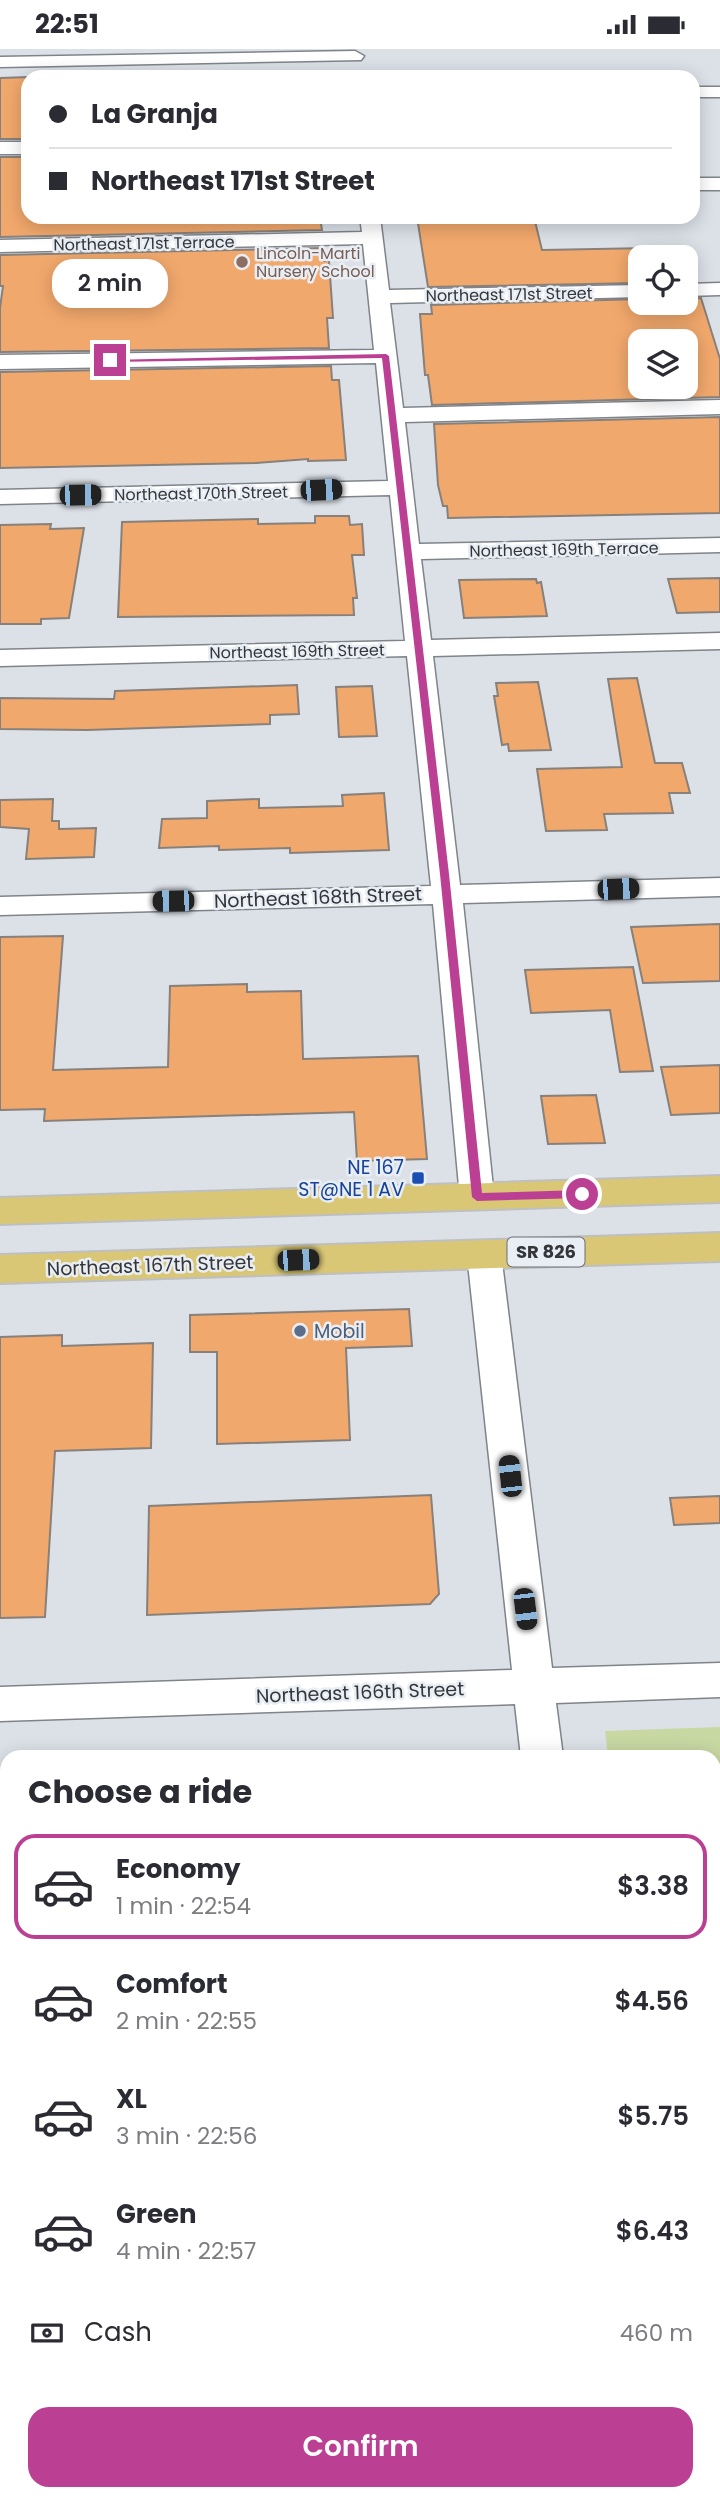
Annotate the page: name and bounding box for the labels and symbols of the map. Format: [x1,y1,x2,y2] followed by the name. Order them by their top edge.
[53,230,235,257] street label: Northeast 171st Terrace
[256,242,375,283] place label: Lincoln-Marti Nursery School
[234,254,250,270] marker: Lincoln-Marti Nursery School
[52,259,168,307] callout: 2 min
[425,282,593,307] street label: Northeast 171st Street
[94,344,126,376] route end
[300,479,343,501] car
[114,480,288,507] street label: Northeast 170th Street
[59,484,102,506] car
[469,536,659,563] street label: Northeast 169th Terrace
[209,638,385,665] street label: Northeast 169th Street
[597,878,640,900] car
[214,880,423,915] street label: Northeast 168th Street
[152,890,195,912] car
[298,1154,404,1203] place label: NE 167 ST@NE 1 AV
[410,1170,426,1186] marker: NE 167 ST@NE 1 AV
[566,1178,598,1210] route start
[508,1237,584,1267] road number: SR 826
[46,1248,254,1283] street label: Northeast 167th Street
[277,1249,320,1271] car
[314,1318,365,1345] place label: Mobil
[292,1323,308,1339] marker: Mobil
[498,1454,523,1498] car
[513,1587,538,1631] car
[256,1675,465,1710] street label: Northeast 166th Street

